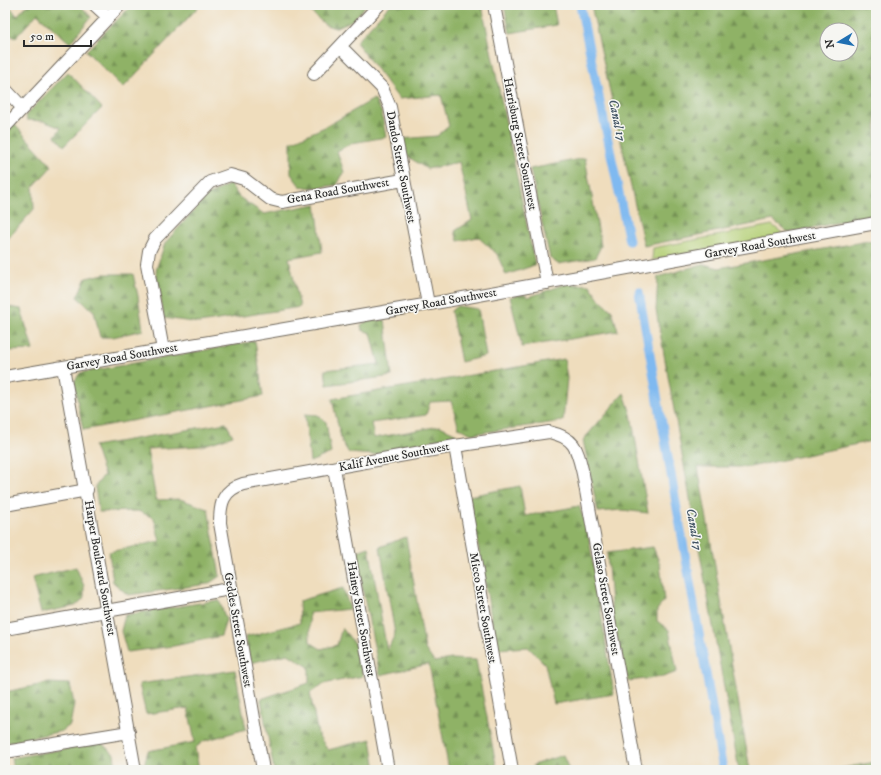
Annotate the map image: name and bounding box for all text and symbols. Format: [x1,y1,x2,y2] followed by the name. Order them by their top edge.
[24,22,91,48] scale bar
[819,22,859,62] north arrow
[30,29,54,44] text: 50 m
[822,38,838,49] text: N
[500,76,540,212] street label: Harrisburg Street Southwest
[605,98,629,143] water label: Canal 17
[383,110,419,225] street label: Dando Street Southwest
[286,175,390,207] street label: Gena Road Southwest
[703,228,817,262] street label: Garvey Road Southwest
[384,285,498,319] street label: Garvey Road Southwest
[65,340,179,374] street label: Garvey Road Southwest
[337,439,451,475] street label: Kalif Avenue Southwest
[81,499,119,637] street label: Harper Boulevard Southwest
[682,507,706,552] water label: Canal 17
[589,542,623,657] street label: Gelaso Street Southwest
[466,551,500,665] street label: Micco Street Southwest
[343,560,379,678] street label: Hainey Street Southwest
[221,571,256,689] street label: Geddes Street Southwest

